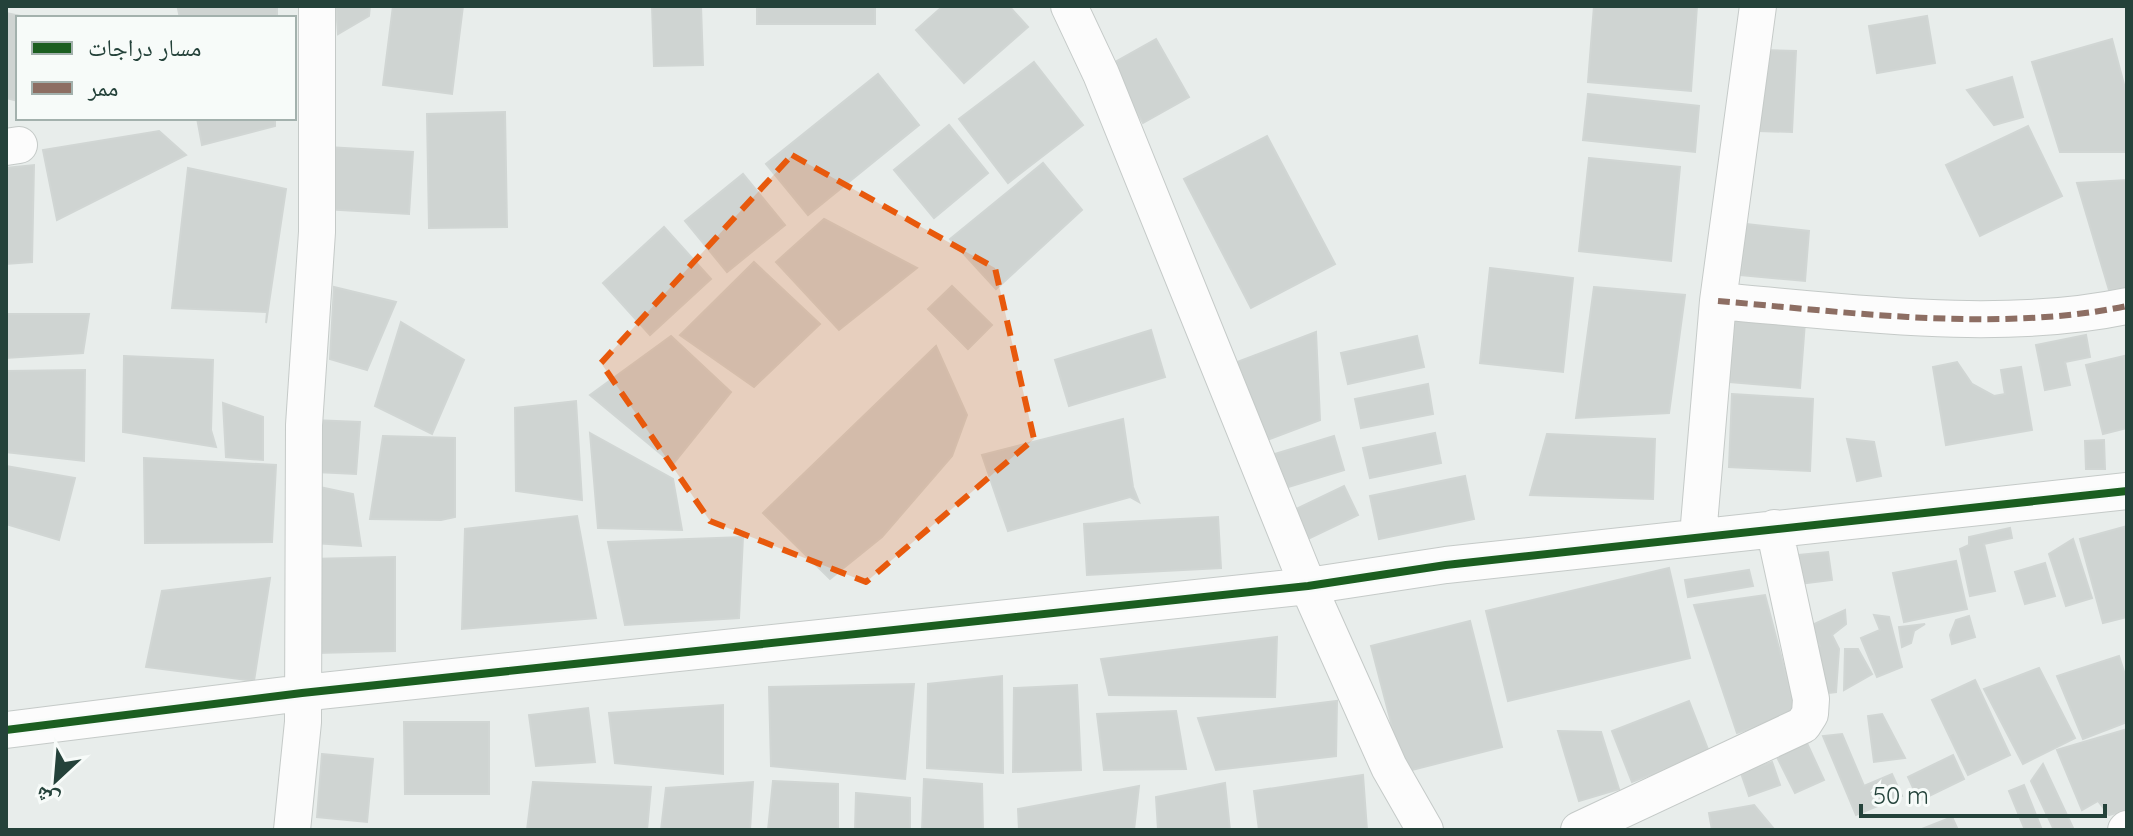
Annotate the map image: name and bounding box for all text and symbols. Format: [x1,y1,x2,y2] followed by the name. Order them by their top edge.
[16,16,296,120] legend
[88,32,202,62] text: مسار دراجات
[87,72,119,102] text: ممر
[16,740,96,820] north arrow
[1861,768,2105,818] scale bar
[31,780,64,816] text: ش
[1873,780,1929,810] text: 50 m

